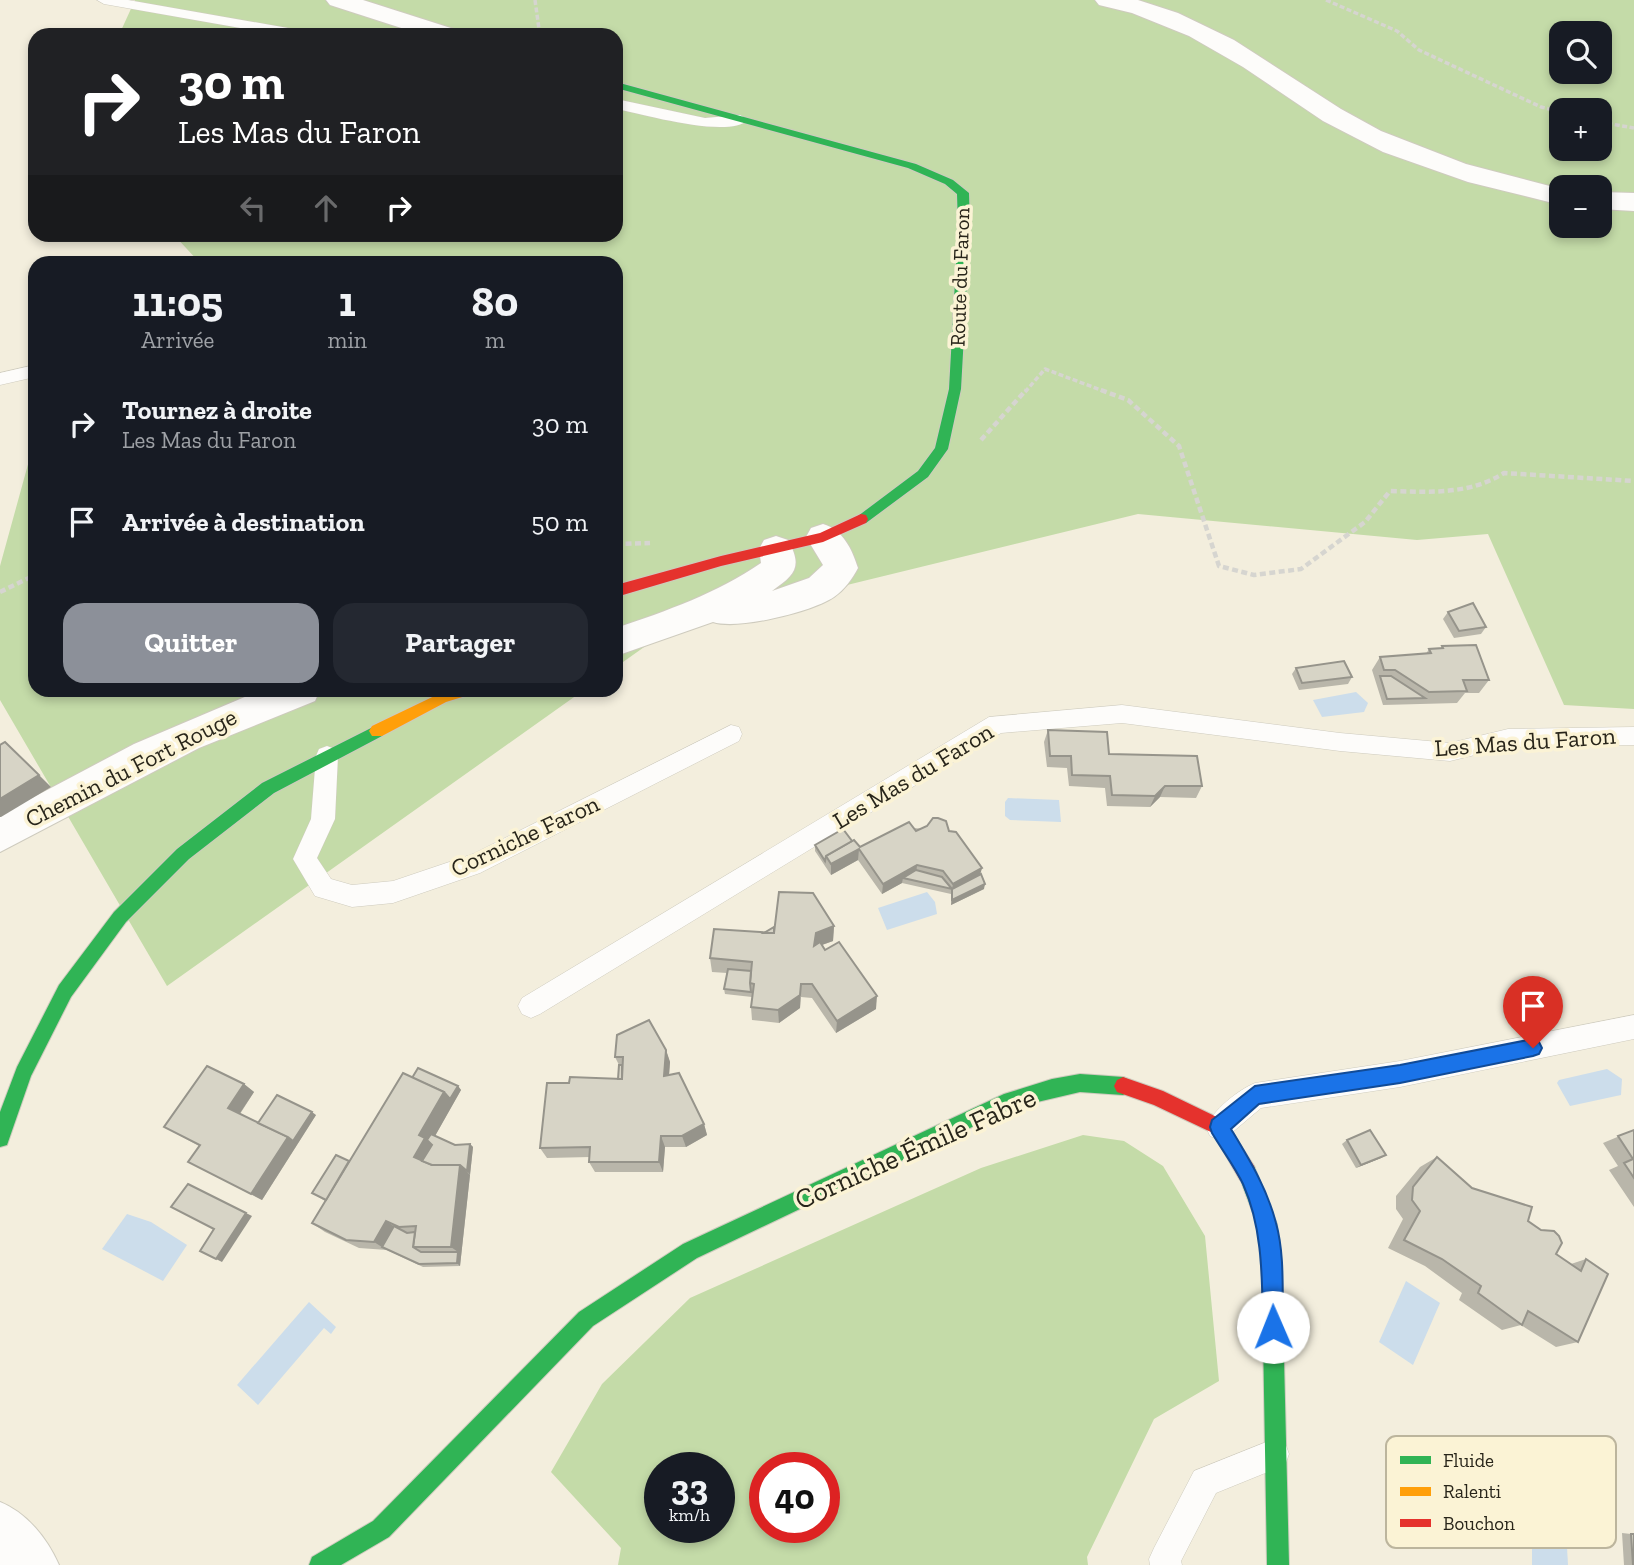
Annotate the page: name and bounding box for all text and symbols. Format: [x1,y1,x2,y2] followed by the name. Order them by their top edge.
[1549,21,1612,238] map controls
[1549,21,1612,84] button: search
[178,53,284,112] text: 30 m
[63,56,154,147] icon: right
[1549,98,1612,161] button: +
[178,113,420,151] text: Les Mas du Faron
[1549,175,1612,238] button: −
[234,189,272,227] icon: left
[307,189,345,227] icon: ahead
[380,189,418,227] icon: right
[945,207,974,347] street label: Route du Faron
[133,276,223,327] text: 11:05
[339,276,356,327] text: 1
[472,276,518,327] text: 80
[141,326,214,354] text: Arrivée
[328,326,367,354] text: min
[485,326,505,354] text: m
[122,394,312,426] text: Tournez à droite
[63,405,101,443] icon: right
[532,408,588,440] text: 30 m
[122,426,296,454] text: Les Mas du Faron
[63,503,101,541] icon: arrive
[122,506,365,538] text: Arrivée à destination
[531,506,588,538] text: 50 m
[63,603,319,683] button: Quitter
[333,603,588,683] button: Partager
[20,702,241,833] street label: Chemin du Fort Rouge
[827,716,998,835] street label: Les Mas du Faron
[1433,721,1617,762] street label: Les Mas du Faron
[446,788,604,883] street label: Corniche Faron
[1503,976,1563,1048] pin
[1514,987,1552,1025] icon: arrive
[790,1080,1041,1216] street label: Corniche Émile Fabre
[1236,1290,1310,1364] position arrow
[1386,1436,1616,1548] legend
[1443,1449,1494,1472] text: Fluide
[749,1452,840,1543] speed limit sign: 40
[671,1467,708,1509] text: 33
[1443,1480,1501,1503] text: Ralenti
[669,1504,710,1526] text: km/h
[1443,1512,1515,1535] text: Bouchon

